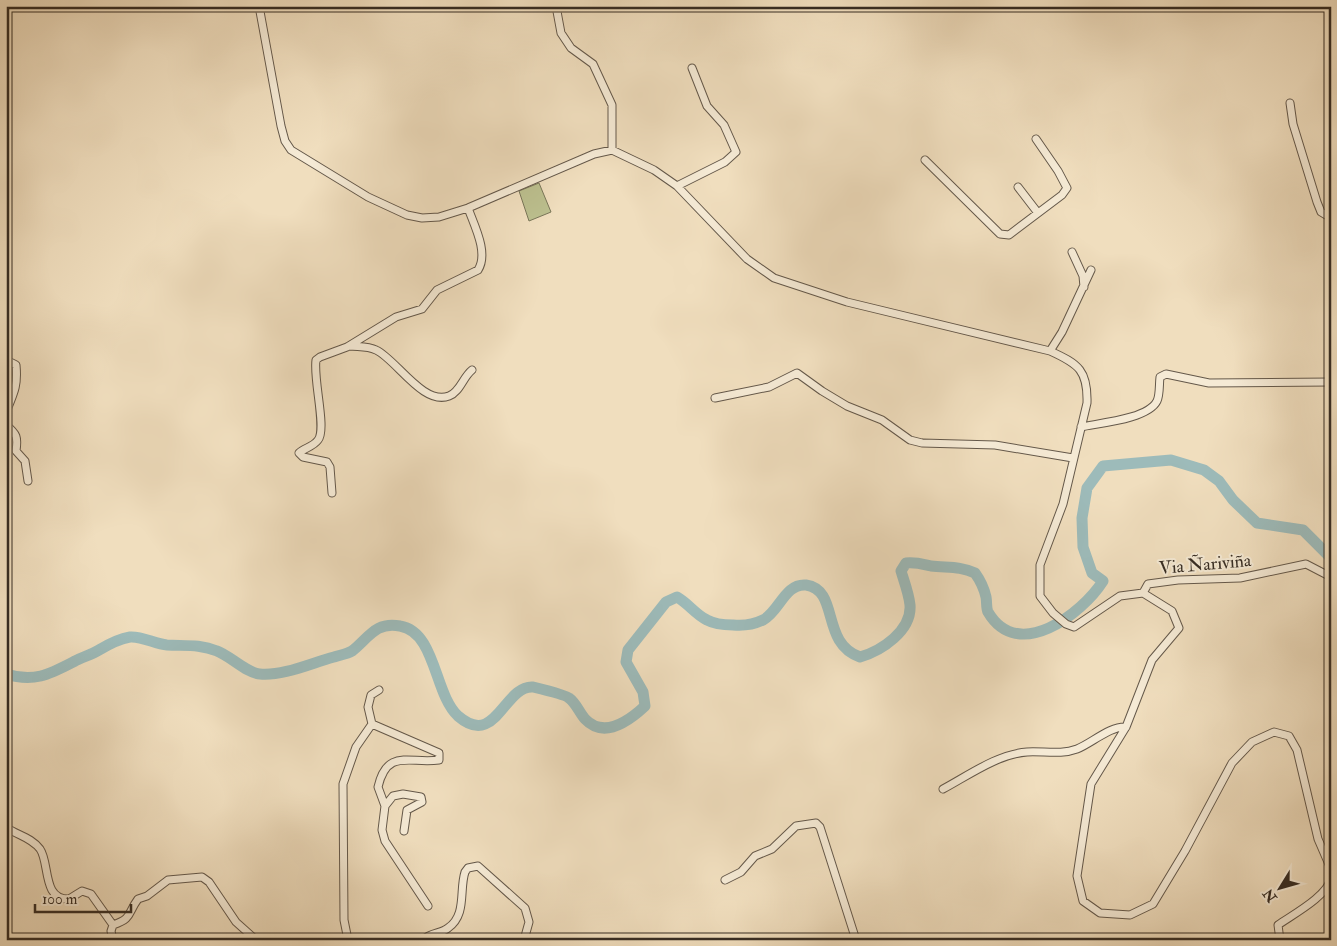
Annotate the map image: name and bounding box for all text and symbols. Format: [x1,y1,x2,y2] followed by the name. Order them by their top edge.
[1158,549,1253,580] street label: Via Ñariviña
[1254,864,1304,914] north arrow
[35,881,131,913] scale bar
[1259,885,1281,906] text: N
[42,890,78,909] text: 100 m

